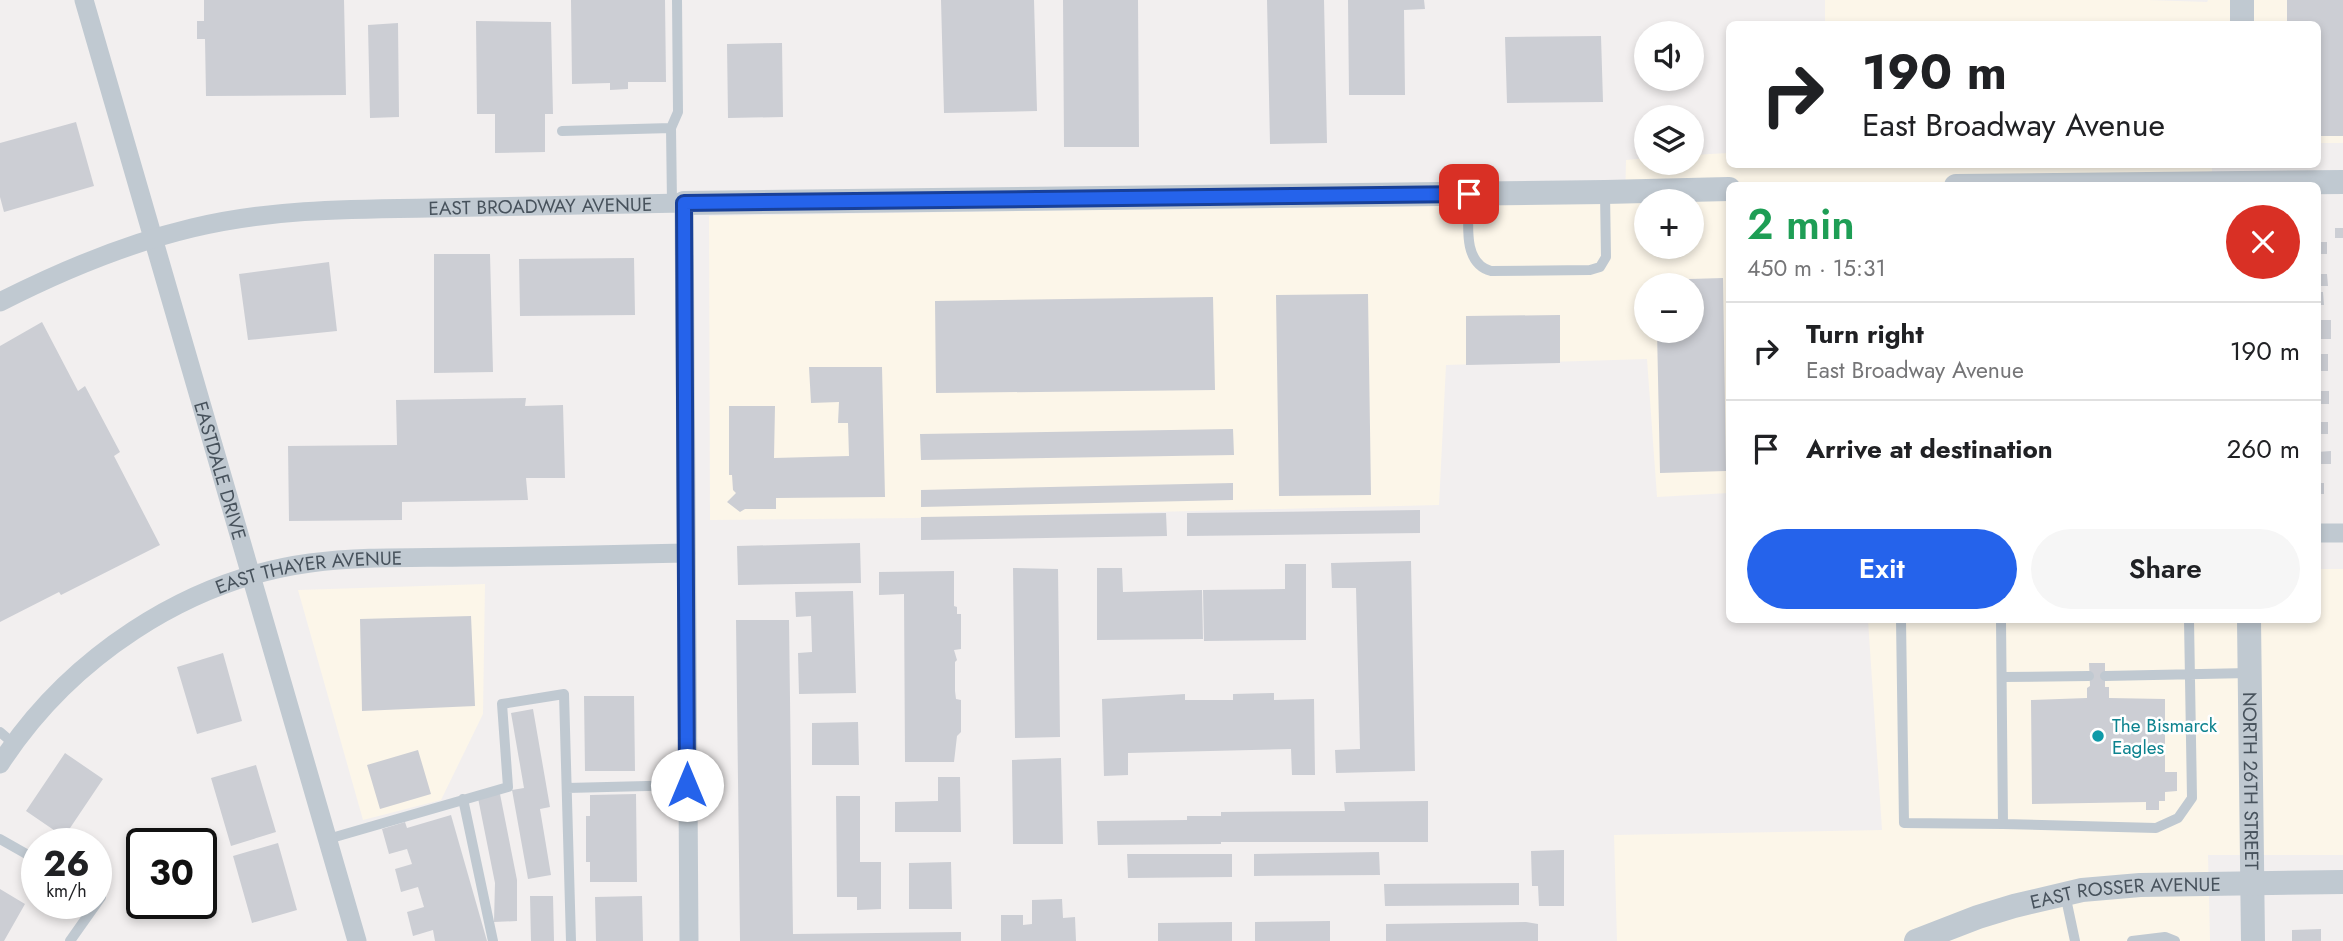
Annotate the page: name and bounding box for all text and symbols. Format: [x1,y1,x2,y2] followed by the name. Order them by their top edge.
[1634,21,1704,343] map controls
[1634,21,1704,91] button: sound
[1862,37,2007,107] text: 190 m
[1747,49,1838,140] icon: right
[1862,102,2165,148] text: East Broadway Avenue
[1634,105,1704,175] button: layers
[1439,164,1499,224] pin
[1450,175,1488,213] icon: arrive
[1634,189,1704,259] button: +
[428,191,653,222] street label: EAST BROADWAY AVENUE
[1747,194,1855,255] text: 2 min
[2226,205,2300,279] button: close
[1747,251,1886,285] text: 450 m · 15:31
[1634,273,1704,343] button: −
[1806,315,1924,353] text: Turn right
[1747,332,1785,370] icon: right
[2230,332,2300,370] text: 190 m
[1806,353,2024,387] text: East Broadway Avenue
[187,398,253,543] street label: EASTDALE DRIVE
[1747,430,1785,468] icon: arrive
[1806,430,2053,468] text: Arrive at destination
[2227,430,2300,468] text: 260 m
[1747,529,2017,609] button: Exit
[2031,529,2300,609] button: Share
[211,545,402,601] street label: EAST THAYER AVENUE
[2236,692,2265,870] street label: NORTH 26TH STREET
[2112,712,2218,761] place label: The Bismarck Eagles
[2090,728,2106,744] marker: The Bismarck Eagles
[650,748,724,822] position arrow
[126,828,217,919] speed limit sign: 30
[43,839,90,889] text: 26
[2027,871,2221,916] street label: EAST ROSSER AVENUE
[46,878,87,904] text: km/h

